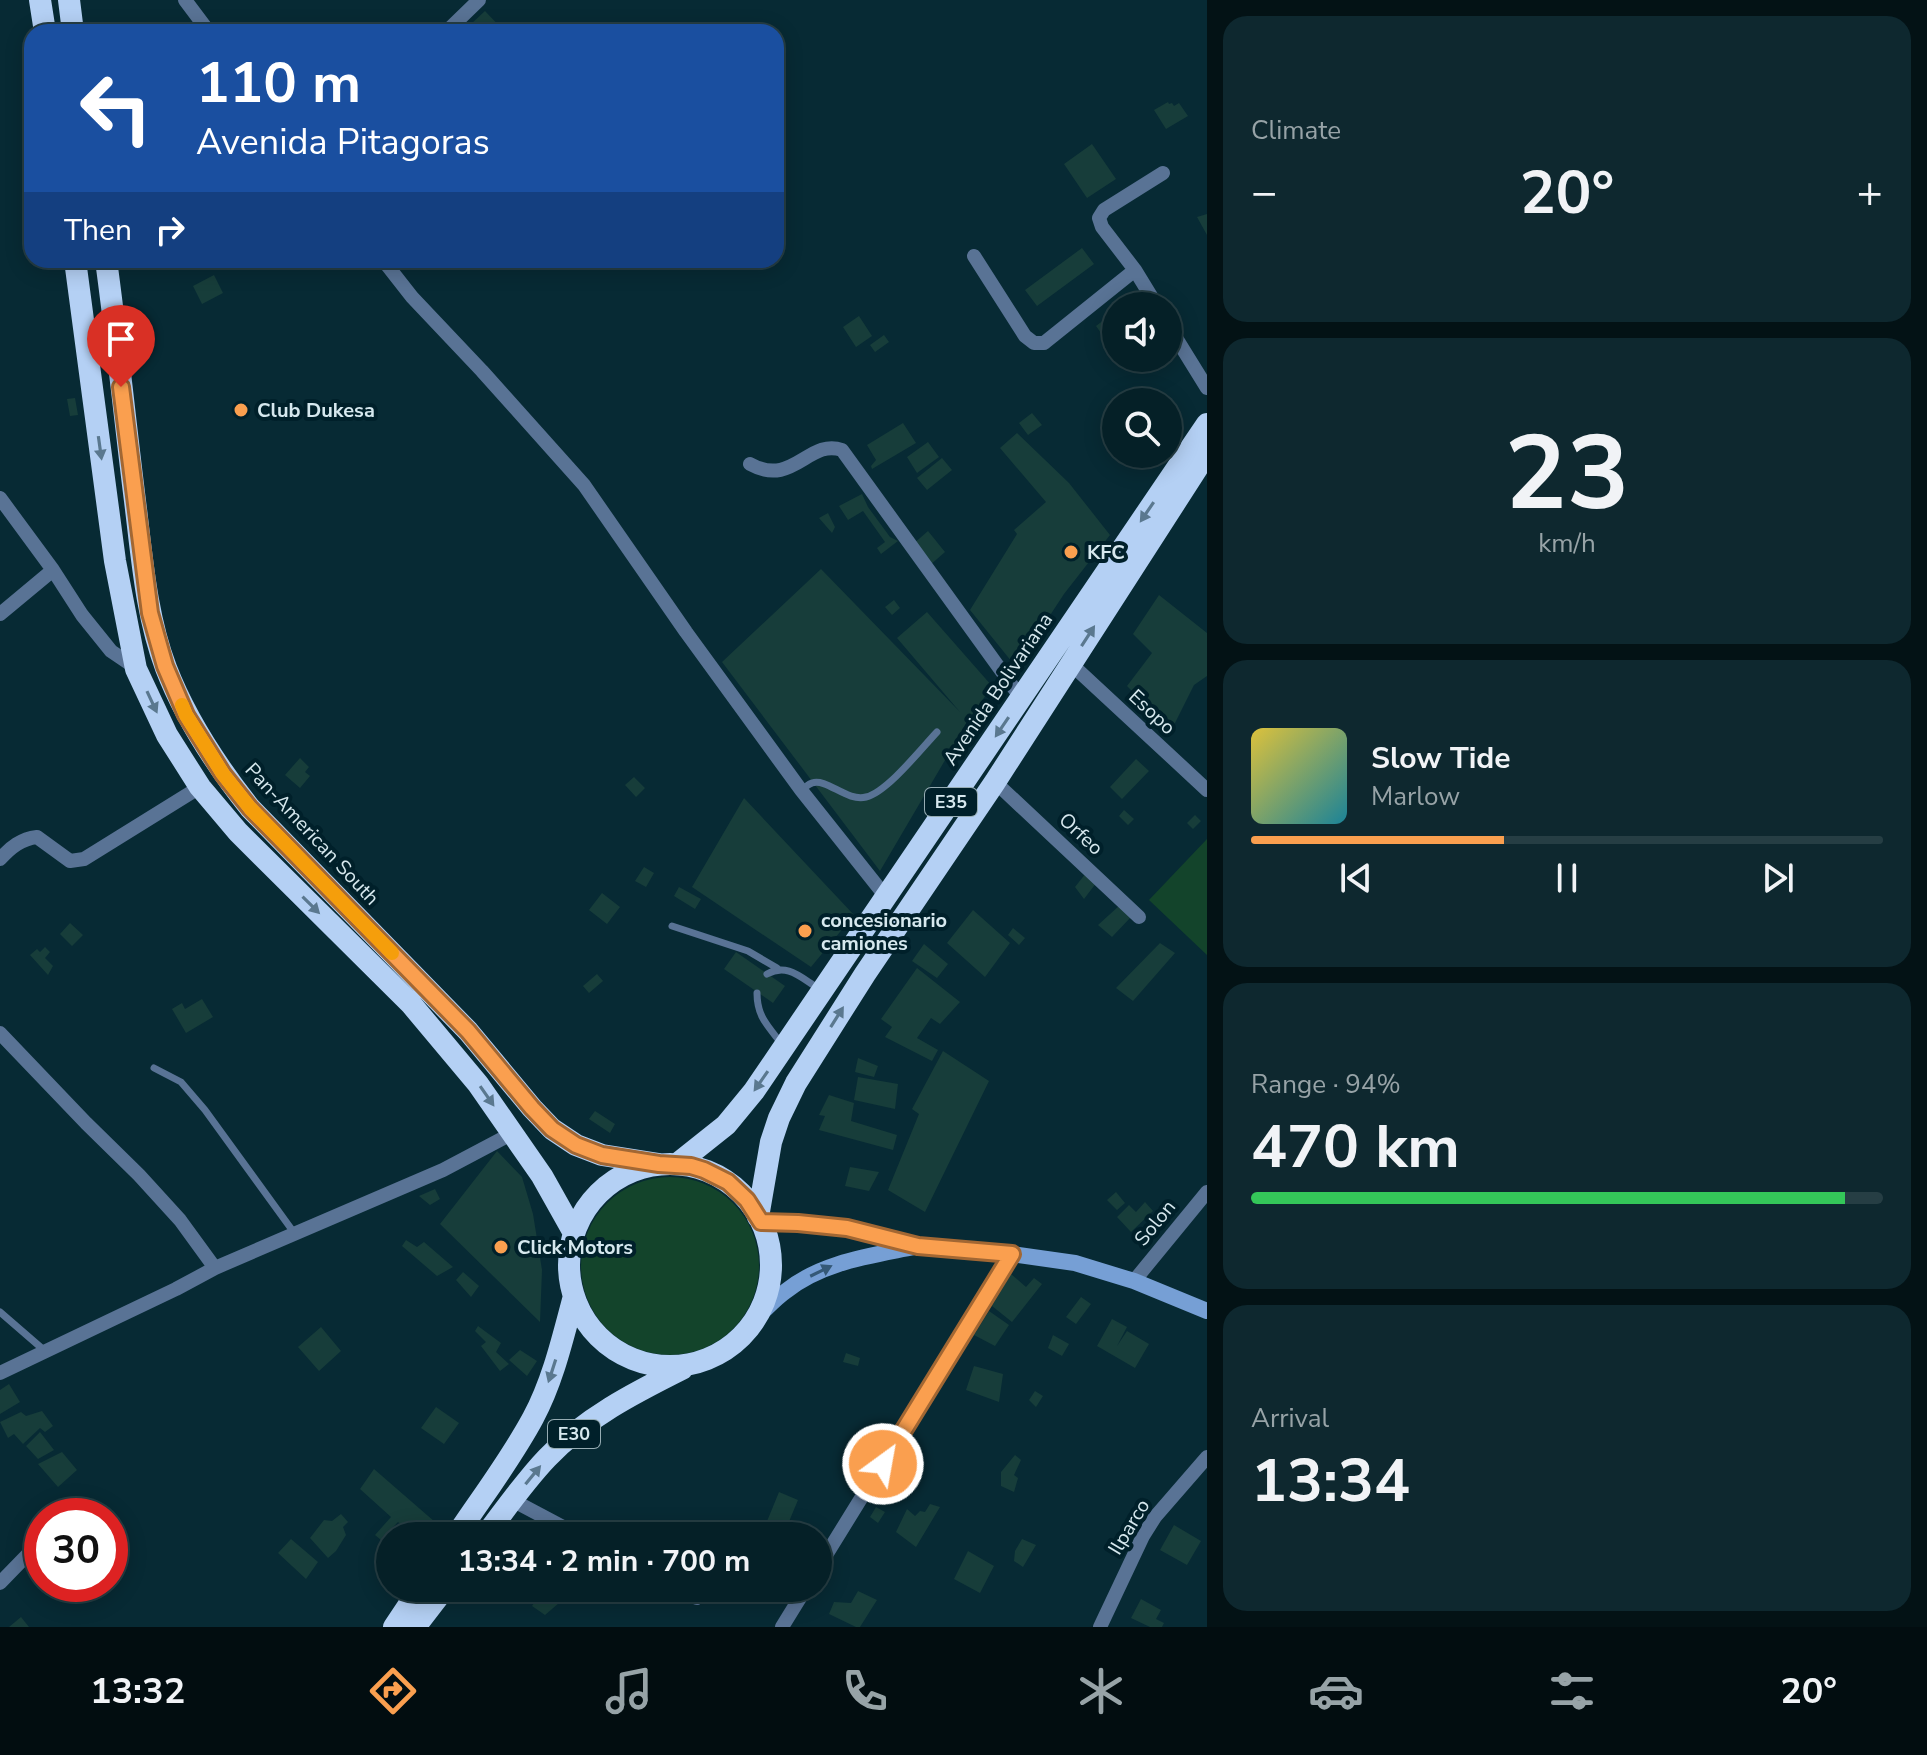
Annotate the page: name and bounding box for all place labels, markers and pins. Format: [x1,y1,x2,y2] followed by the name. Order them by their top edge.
[87,305,155,387] pin
[257,397,375,424] place label: Club Dukesa
[232,401,250,419] marker: Club Dukesa
[1087,539,1125,566] place label: KFC
[1062,543,1080,561] marker: KFC
[821,907,947,957] place label: concesionario camiones
[796,922,814,940] marker: concesionario camiones
[517,1234,633,1261] place label: Click Motors
[492,1238,510,1256] marker: Click Motors

